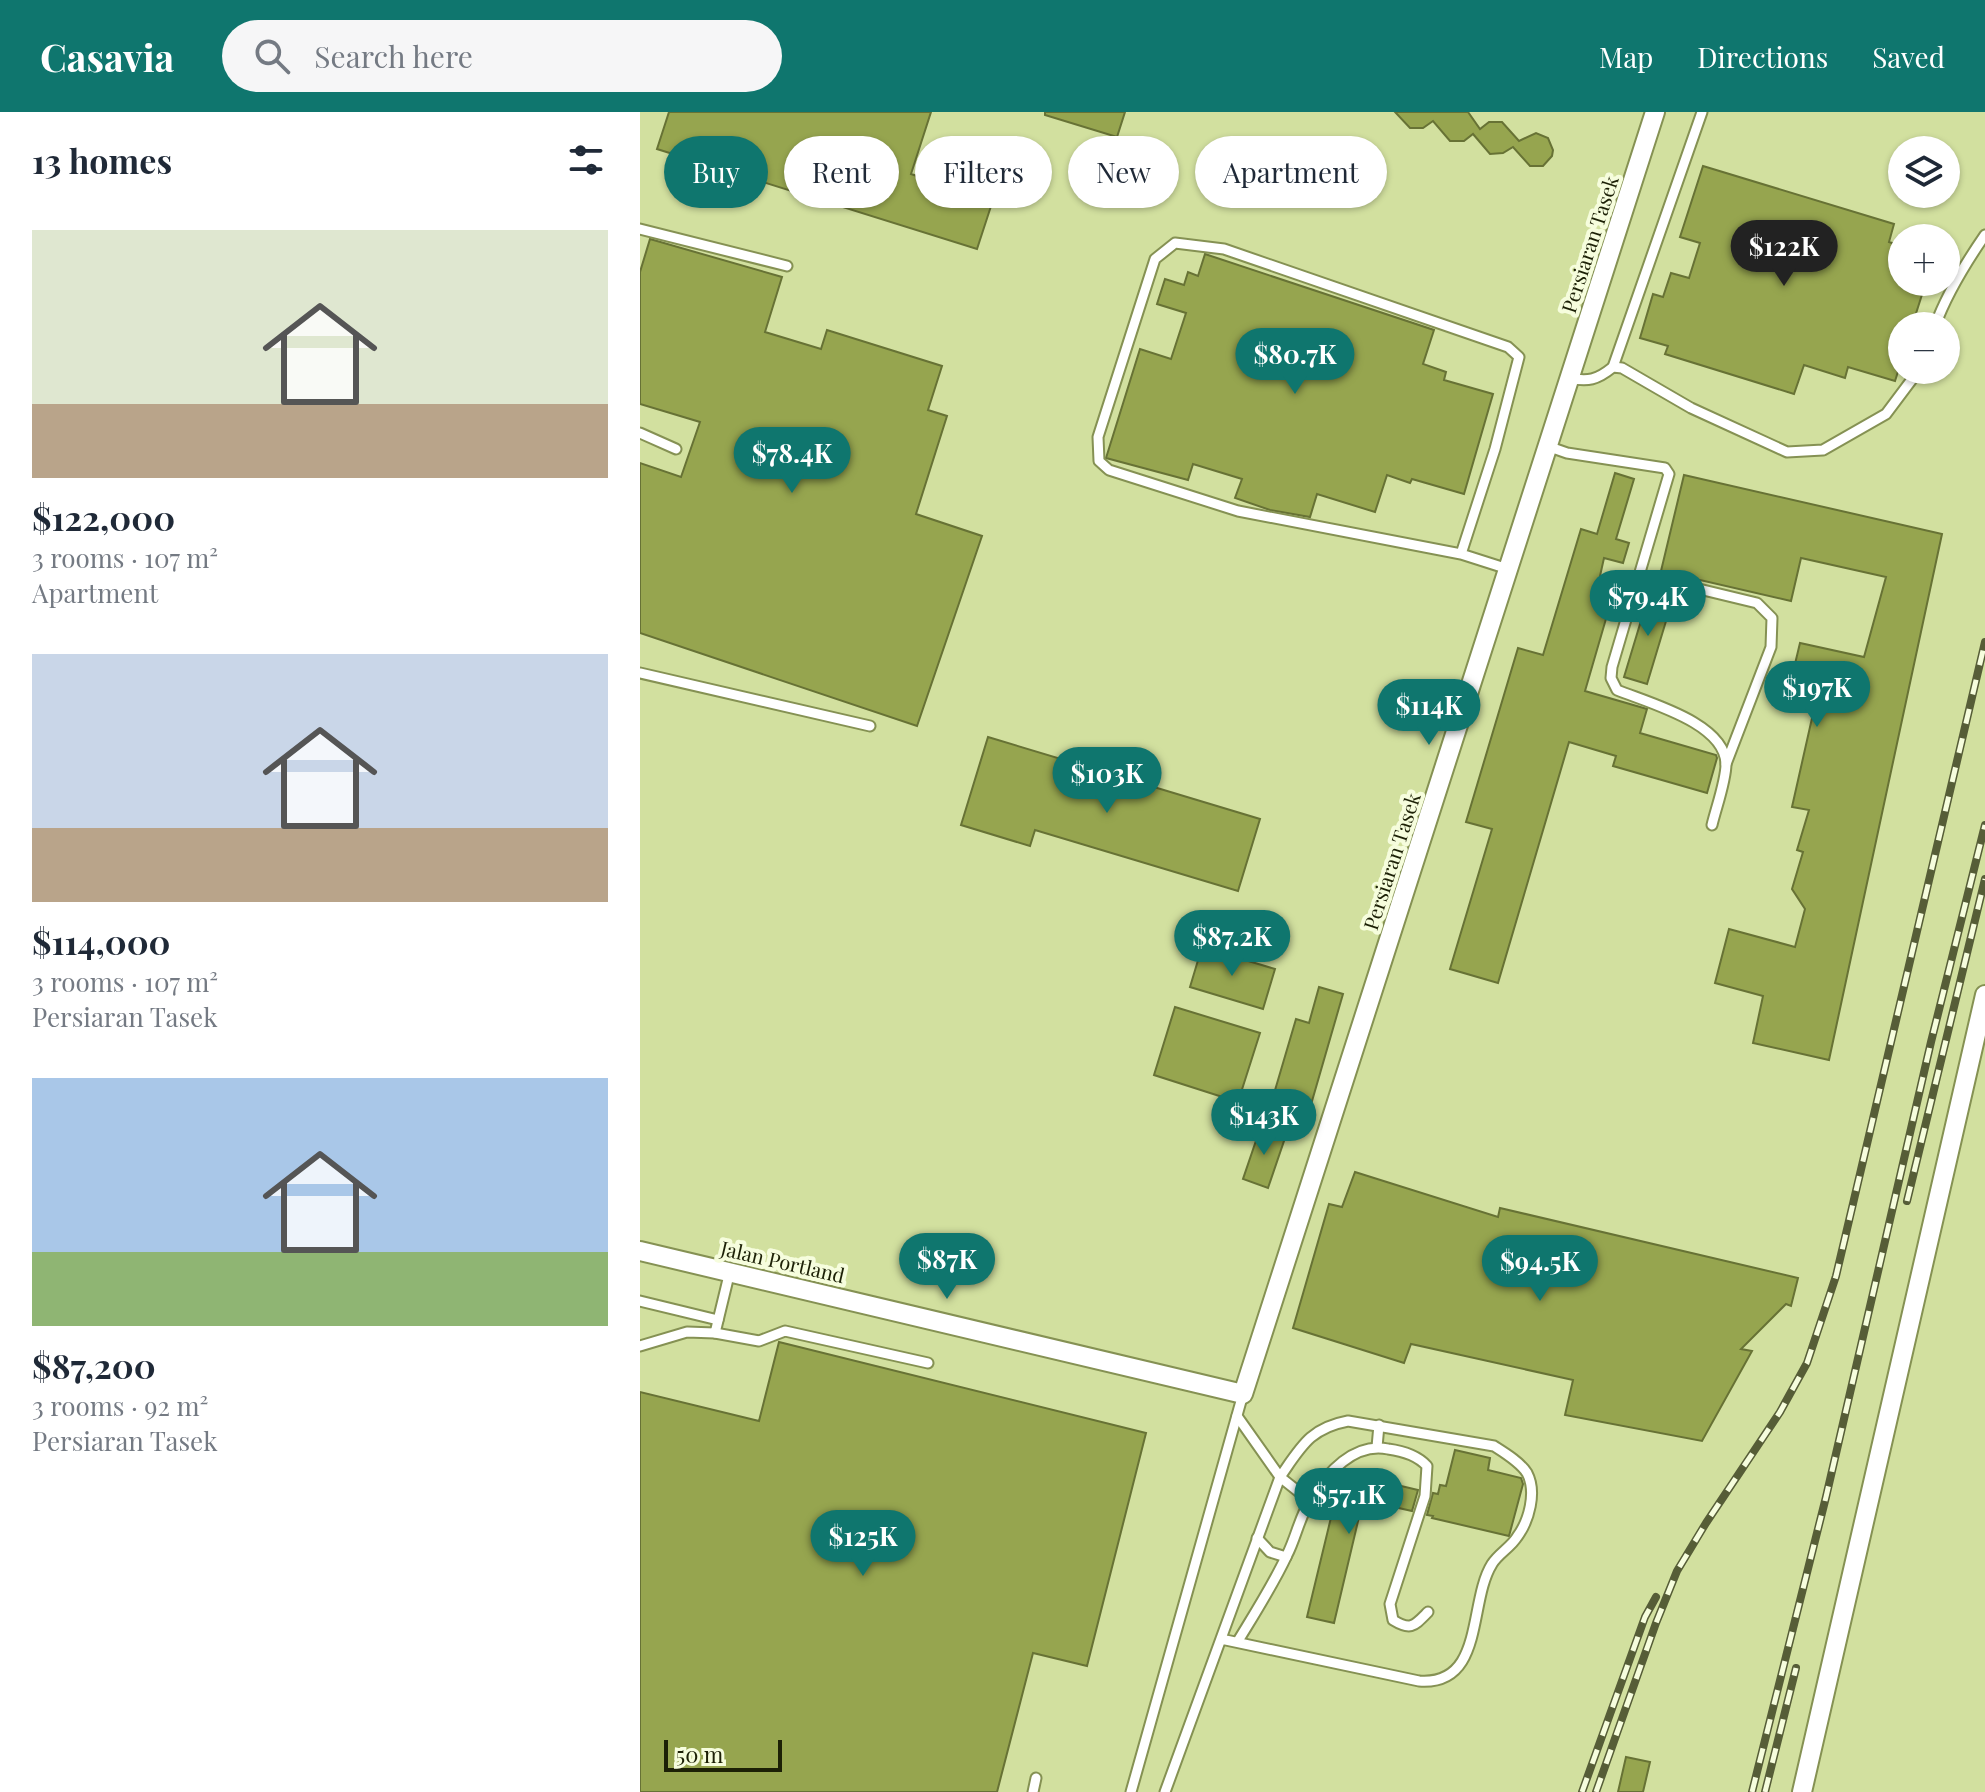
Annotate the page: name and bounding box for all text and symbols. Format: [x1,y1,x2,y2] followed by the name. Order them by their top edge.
[222,20,782,92] search box
[40,31,174,82] text: Casavia
[250,34,294,78] icon: search
[314,36,473,76] text: Search here
[1599,38,1653,75] text: Map
[1697,38,1828,75] text: Directions
[1872,38,1945,75] text: Saved
[664,136,768,208] chip: Buy
[784,136,899,208] chip: Rent
[915,136,1052,208] chip: Filters
[1068,136,1179,208] chip: New
[1195,136,1387,208] chip: Apartment
[1888,136,1960,384] map controls
[1888,136,1960,208] button: layers
[32,137,172,183] text: 13 homes
[564,138,608,182] icon: filters
[1554,172,1624,316] street label: Persiaran Tasek
[1728,220,1840,288] pin: $122K
[1888,224,1960,296] button: +
[1749,228,1819,263] text: $122K
[248,282,392,426] icon: home
[1888,312,1960,384] button: −
[1230,328,1360,396] pin: $80.7K
[1253,336,1337,371] text: $80.7K
[727,427,857,495] pin: $78.4K
[752,435,832,470] text: $78.4K
[32,494,175,540] text: $122,000
[32,540,218,575] text: 3 rooms · 107 m²
[1583,570,1713,638] pin: $79.4K
[32,575,158,610] text: Apartment
[1608,578,1688,613] text: $79.4K
[1761,661,1873,729] pin: $197K
[1782,669,1852,704] text: $197K
[1373,679,1485,747] pin: $114K
[1395,687,1463,722] text: $114K
[248,706,392,850] icon: home
[1051,747,1163,815] pin: $103K
[1071,755,1143,790] text: $103K
[1356,789,1426,933] street label: Persiaran Tasek
[1167,910,1297,978] pin: $87.2K
[32,918,171,964] text: $114,000
[1192,918,1272,953] text: $87.2K
[32,964,218,999] text: 3 rooms · 107 m²
[32,999,218,1034] text: Persiaran Tasek
[1208,1089,1320,1157] pin: $143K
[1229,1097,1299,1132] text: $143K
[248,1130,392,1274] icon: home
[717,1233,848,1288] street label: Jalan Portland
[900,1233,994,1301] pin: $87K
[1475,1235,1605,1303] pin: $94.5K
[917,1241,977,1276] text: $87K
[1500,1243,1580,1278] text: $94.5K
[32,1342,156,1388] text: $87,200
[32,1388,208,1423] text: 3 rooms · 92 m²
[32,1423,218,1458] text: Persiaran Tasek
[1284,1468,1414,1536] pin: $57.1K
[1312,1476,1386,1511] text: $57.1K
[807,1510,919,1578] pin: $125K
[829,1518,897,1553] text: $125K
[664,1736,782,1772] scale bar
[676,1739,723,1769] text: 50 m

